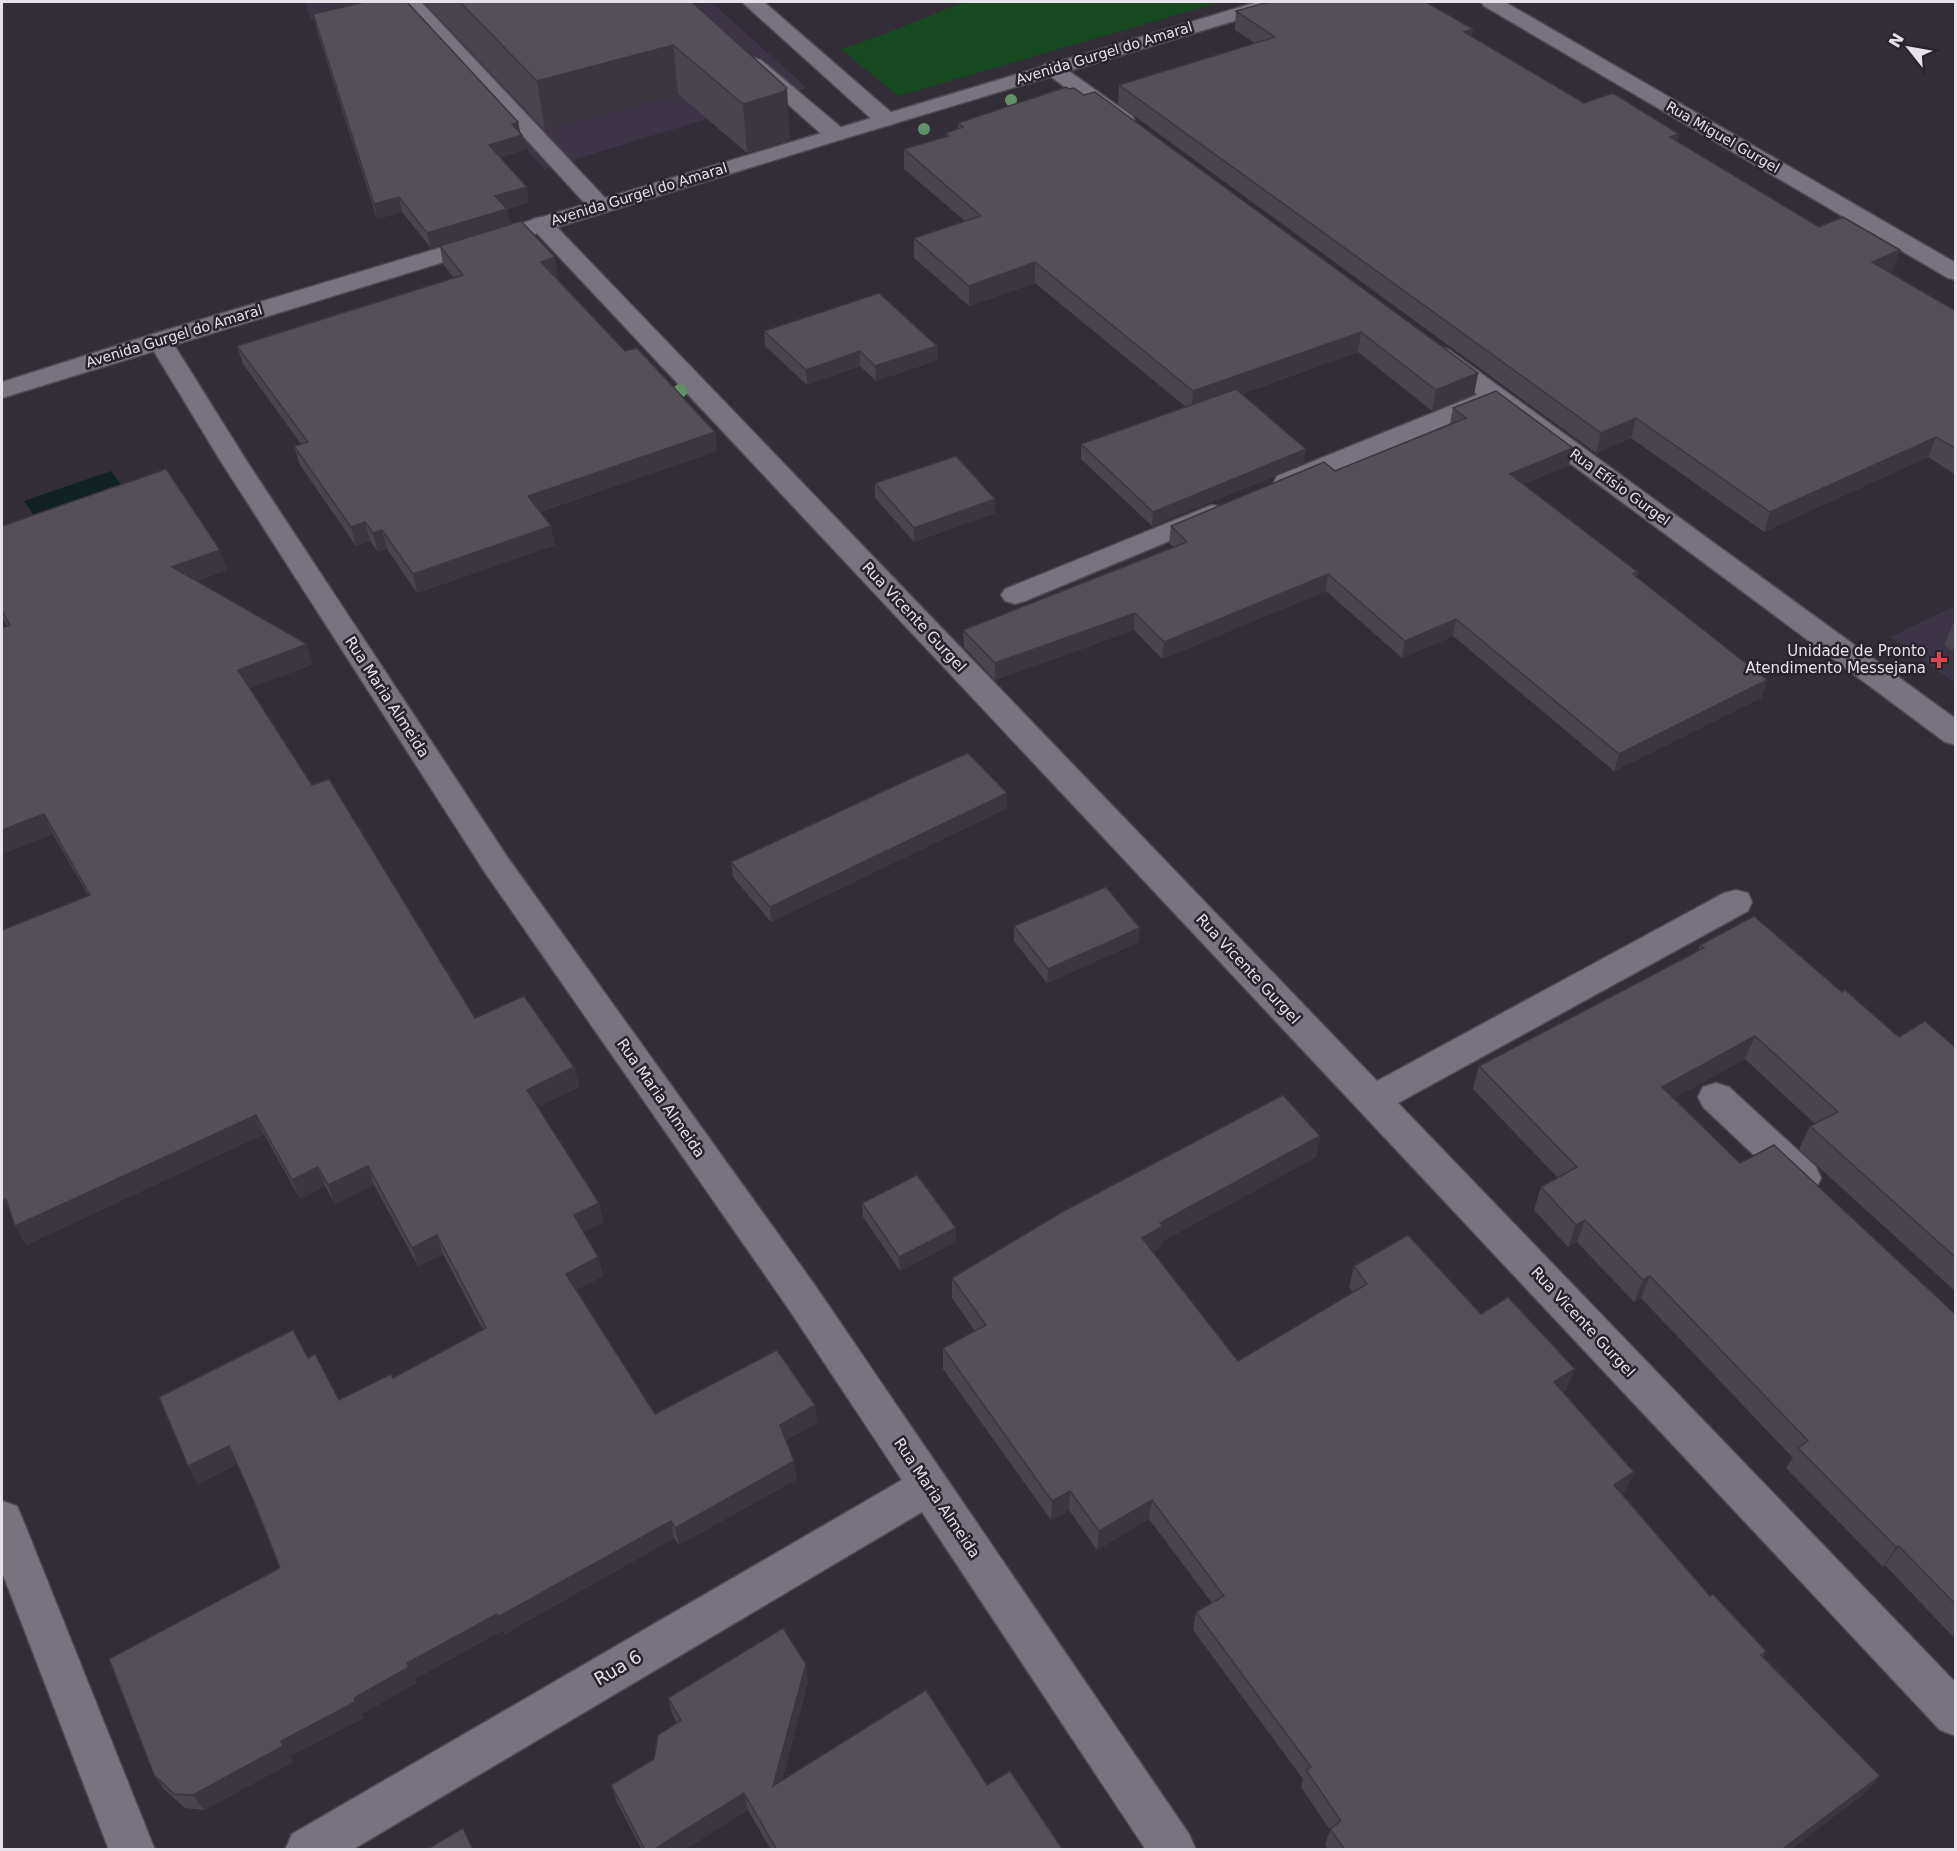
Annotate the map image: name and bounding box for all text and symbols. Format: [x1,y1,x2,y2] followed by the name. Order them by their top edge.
[1879,18,1939,78] north arrow
[1014,19,1194,87] street label: Avenida Gurgel do Amaral
[1885,30,1908,51] text: N
[1663,98,1783,176] street label: Rua Miguel Gurgel
[549,160,729,228] street label: Avenida Gurgel do Amaral
[84,302,264,370] street label: Avenida Gurgel do Amaral
[1567,445,1673,529] street label: Rua Efísio Gurgel
[858,558,970,676] street label: Rua Vicente Gurgel
[341,633,433,761] street label: Rua Maria Almeida
[1745,642,1926,677] place label: Unidade de Pronto Atendimento Messejana
[1930,651,1948,669] marker: Unidade de Pronto Atendimento Messejana
[1192,910,1304,1028] street label: Rua Vicente Gurgel
[613,1035,709,1161] street label: Rua Maria Almeida
[1527,1263,1639,1381] street label: Rua Vicente Gurgel
[890,1435,984,1561] street label: Rua Maria Almeida
[590,1646,645,1689] street label: Rua 6

